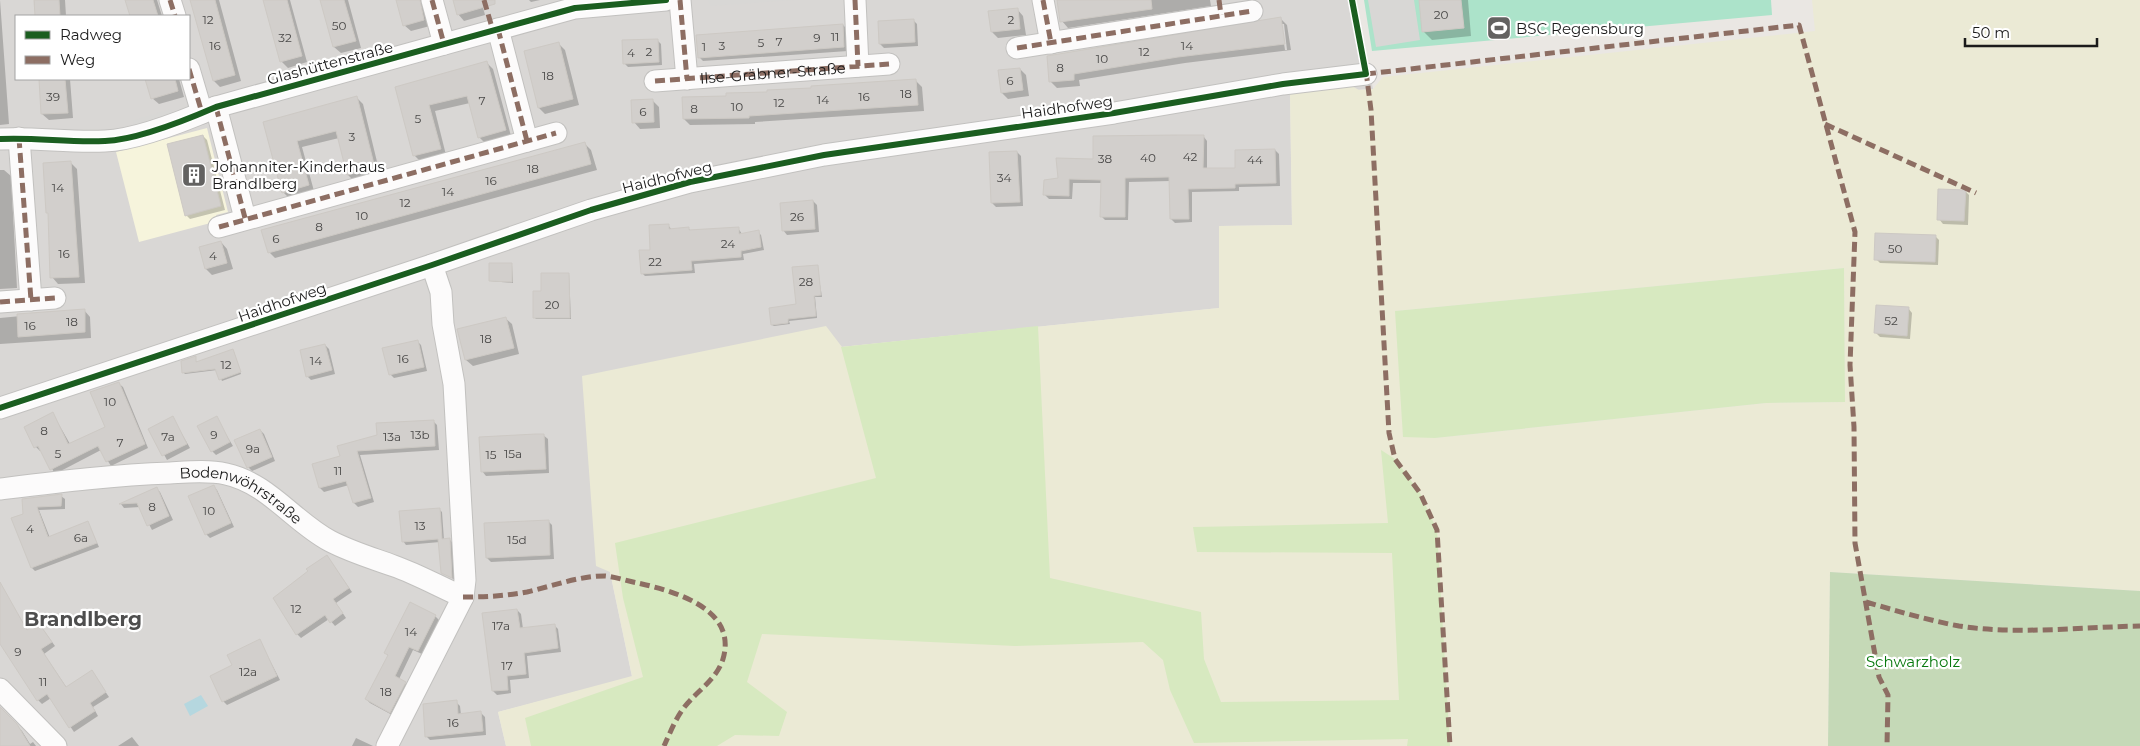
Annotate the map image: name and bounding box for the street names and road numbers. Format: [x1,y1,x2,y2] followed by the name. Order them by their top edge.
[265,37,395,89] street label: Glashüttenstraße
[699,58,846,87] street label: Ilse-Gräbner-Straße
[1020,91,1114,123] street label: Haidhofweg
[620,157,714,197] street label: Haidhofweg
[235,278,329,326] street label: Haidhofweg
[179,462,306,528] street label: Bodenwöhrstraße

